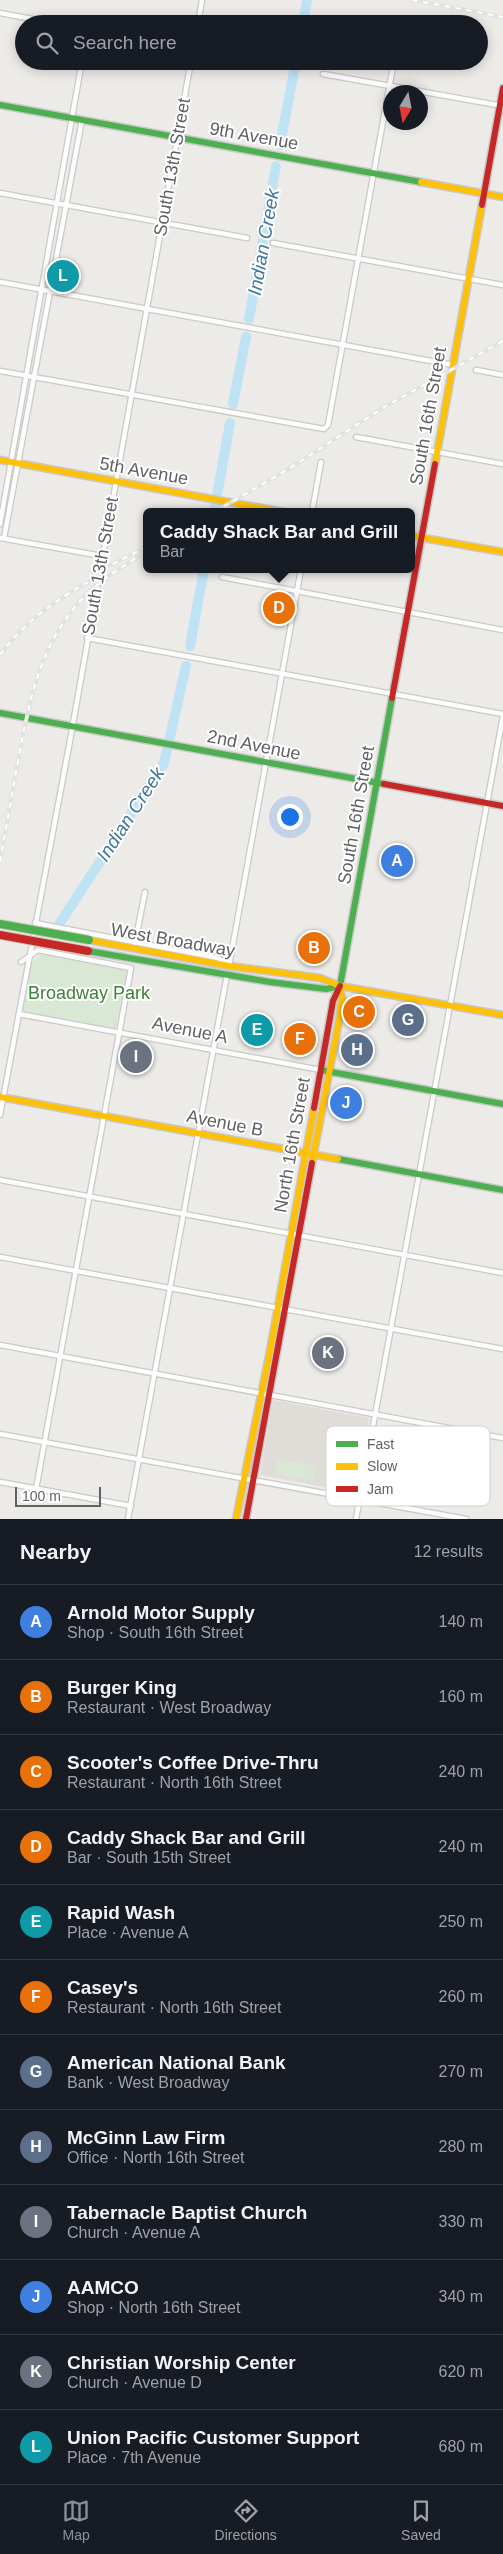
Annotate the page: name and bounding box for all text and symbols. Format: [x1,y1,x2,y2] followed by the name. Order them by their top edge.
[15,15,488,70] search box
[33,29,61,57] icon: search
[73,32,177,53] text: Search here
[383,85,428,130] north arrow
[150,96,194,238] street label: South 13th Street
[208,118,300,154] street label: 9th Avenue
[244,186,283,297] water label: Indian Creek
[47,257,79,295] pin: L
[406,345,450,487] street label: South 16th Street
[98,453,190,489] street label: 5th Avenue
[78,495,122,637] street label: South 13th Street
[143,508,415,573] popup
[160,521,398,542] text: Caddy Shack Bar and Grill
[160,543,185,560] text: Bar
[263,589,295,627] pin: D
[206,726,302,764] street label: 2nd Avenue
[334,744,378,886] street label: South 16th Street
[92,762,169,865] water label: Indian Creek
[277,804,303,830] your location
[381,842,413,880] pin: A
[109,919,237,961] street label: West Broadway
[298,929,330,967] pin: B
[28,983,151,1003] park label: Broadway Park
[343,993,375,1031] pin: C
[392,1001,424,1039] pin: G
[241,1011,273,1049] pin: E
[150,1013,230,1047] street label: Avenue A
[284,1020,316,1058] pin: F
[341,1031,373,1069] pin: H
[120,1038,152,1076] pin: I
[270,1076,314,1214] street label: North 16th Street
[330,1084,362,1122] pin: J
[185,1106,265,1140] street label: Avenue B
[312,1334,344,1372] pin: K
[326,1426,490,1506] legend
[367,1436,394,1452] text: Fast
[367,1458,398,1474] text: Slow
[367,1481,393,1497] text: Jam
[15,1484,101,1507] scale bar
[22,1488,61,1504] text: 100 m
[20,1540,91,1563] text: Nearby
[414,1543,483,1560] text: 12 results
[67,1602,255,1623] text: Arnold Motor Supply
[30,1613,42,1630] text: A
[439,1613,483,1630] text: 140 m
[67,1624,243,1641] text: Shop · South 16th Street
[67,1677,177,1698] text: Burger King
[30,1688,42,1705] text: B
[439,1688,483,1705] text: 160 m
[67,1699,271,1716] text: Restaurant · West Broadway
[67,1752,319,1773] text: Scooter's Coffee Drive-Thru
[30,1763,42,1780] text: C
[439,1763,483,1780] text: 240 m
[67,1774,281,1791] text: Restaurant · North 16th Street
[67,1827,306,1848] text: Caddy Shack Bar and Grill
[30,1838,42,1855] text: D
[439,1838,483,1855] text: 240 m
[67,1849,231,1866] text: Bar · South 15th Street
[67,1902,175,1923] text: Rapid Wash
[31,1913,41,1930] text: E
[439,1913,483,1930] text: 250 m
[67,1924,189,1941] text: Place · Avenue A
[67,1977,138,1998] text: Casey's
[31,1988,41,2005] text: F
[439,1988,483,2005] text: 260 m
[67,1999,281,2016] text: Restaurant · North 16th Street
[67,2052,286,2073] text: American National Bank
[30,2063,42,2080] text: G
[439,2063,483,2080] text: 270 m
[67,2074,229,2091] text: Bank · West Broadway
[67,2127,225,2148] text: McGinn Law Firm
[30,2138,42,2155] text: H
[439,2138,483,2155] text: 280 m
[67,2149,245,2166] text: Office · North 16th Street
[67,2202,307,2223] text: Tabernacle Baptist Church
[34,2213,38,2230] text: I
[439,2213,483,2230] text: 330 m
[67,2224,200,2241] text: Church · Avenue A
[67,2277,139,2298] text: AAMCO
[32,2288,40,2305] text: J
[439,2288,483,2305] text: 340 m
[67,2299,240,2316] text: Shop · North 16th Street
[67,2352,296,2373] text: Christian Worship Center
[30,2363,42,2380] text: K
[439,2363,483,2380] text: 620 m
[67,2374,202,2391] text: Church · Avenue D
[67,2427,359,2448] text: Union Pacific Customer Support
[31,2438,41,2455] text: L
[439,2438,483,2455] text: 680 m
[67,2449,201,2466] text: Place · 7th Avenue
[62,2497,90,2543] tab: Map
[215,2497,277,2543] tab: Directions
[401,2497,441,2543] tab: Saved

